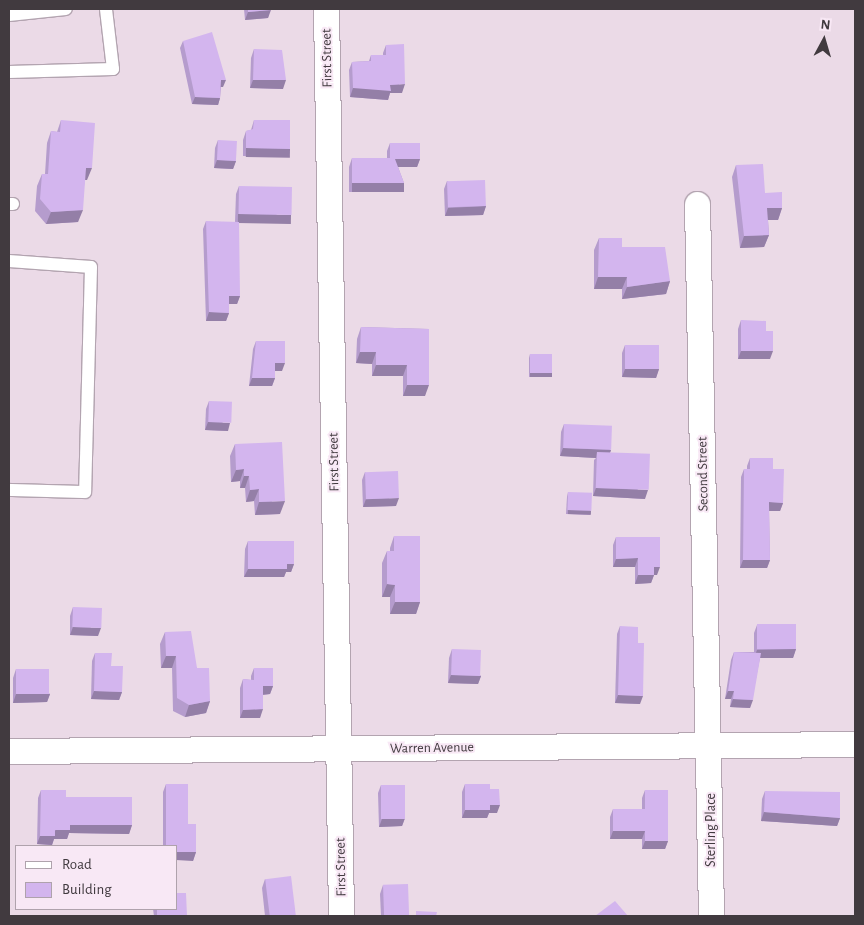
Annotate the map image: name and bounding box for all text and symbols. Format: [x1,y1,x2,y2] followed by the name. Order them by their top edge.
[799,15,849,65] north arrow
[820,18,831,33] text: N
[318,28,336,88] street label: First Street
[325,432,343,492] street label: First Street
[694,437,712,511] street label: Second Street
[390,739,474,757] street label: Warren Avenue
[703,793,719,867] street label: Sterling Place
[332,837,350,897] street label: First Street
[15,845,178,910] legend
[62,857,92,872] text: Road
[62,882,112,897] text: Building

